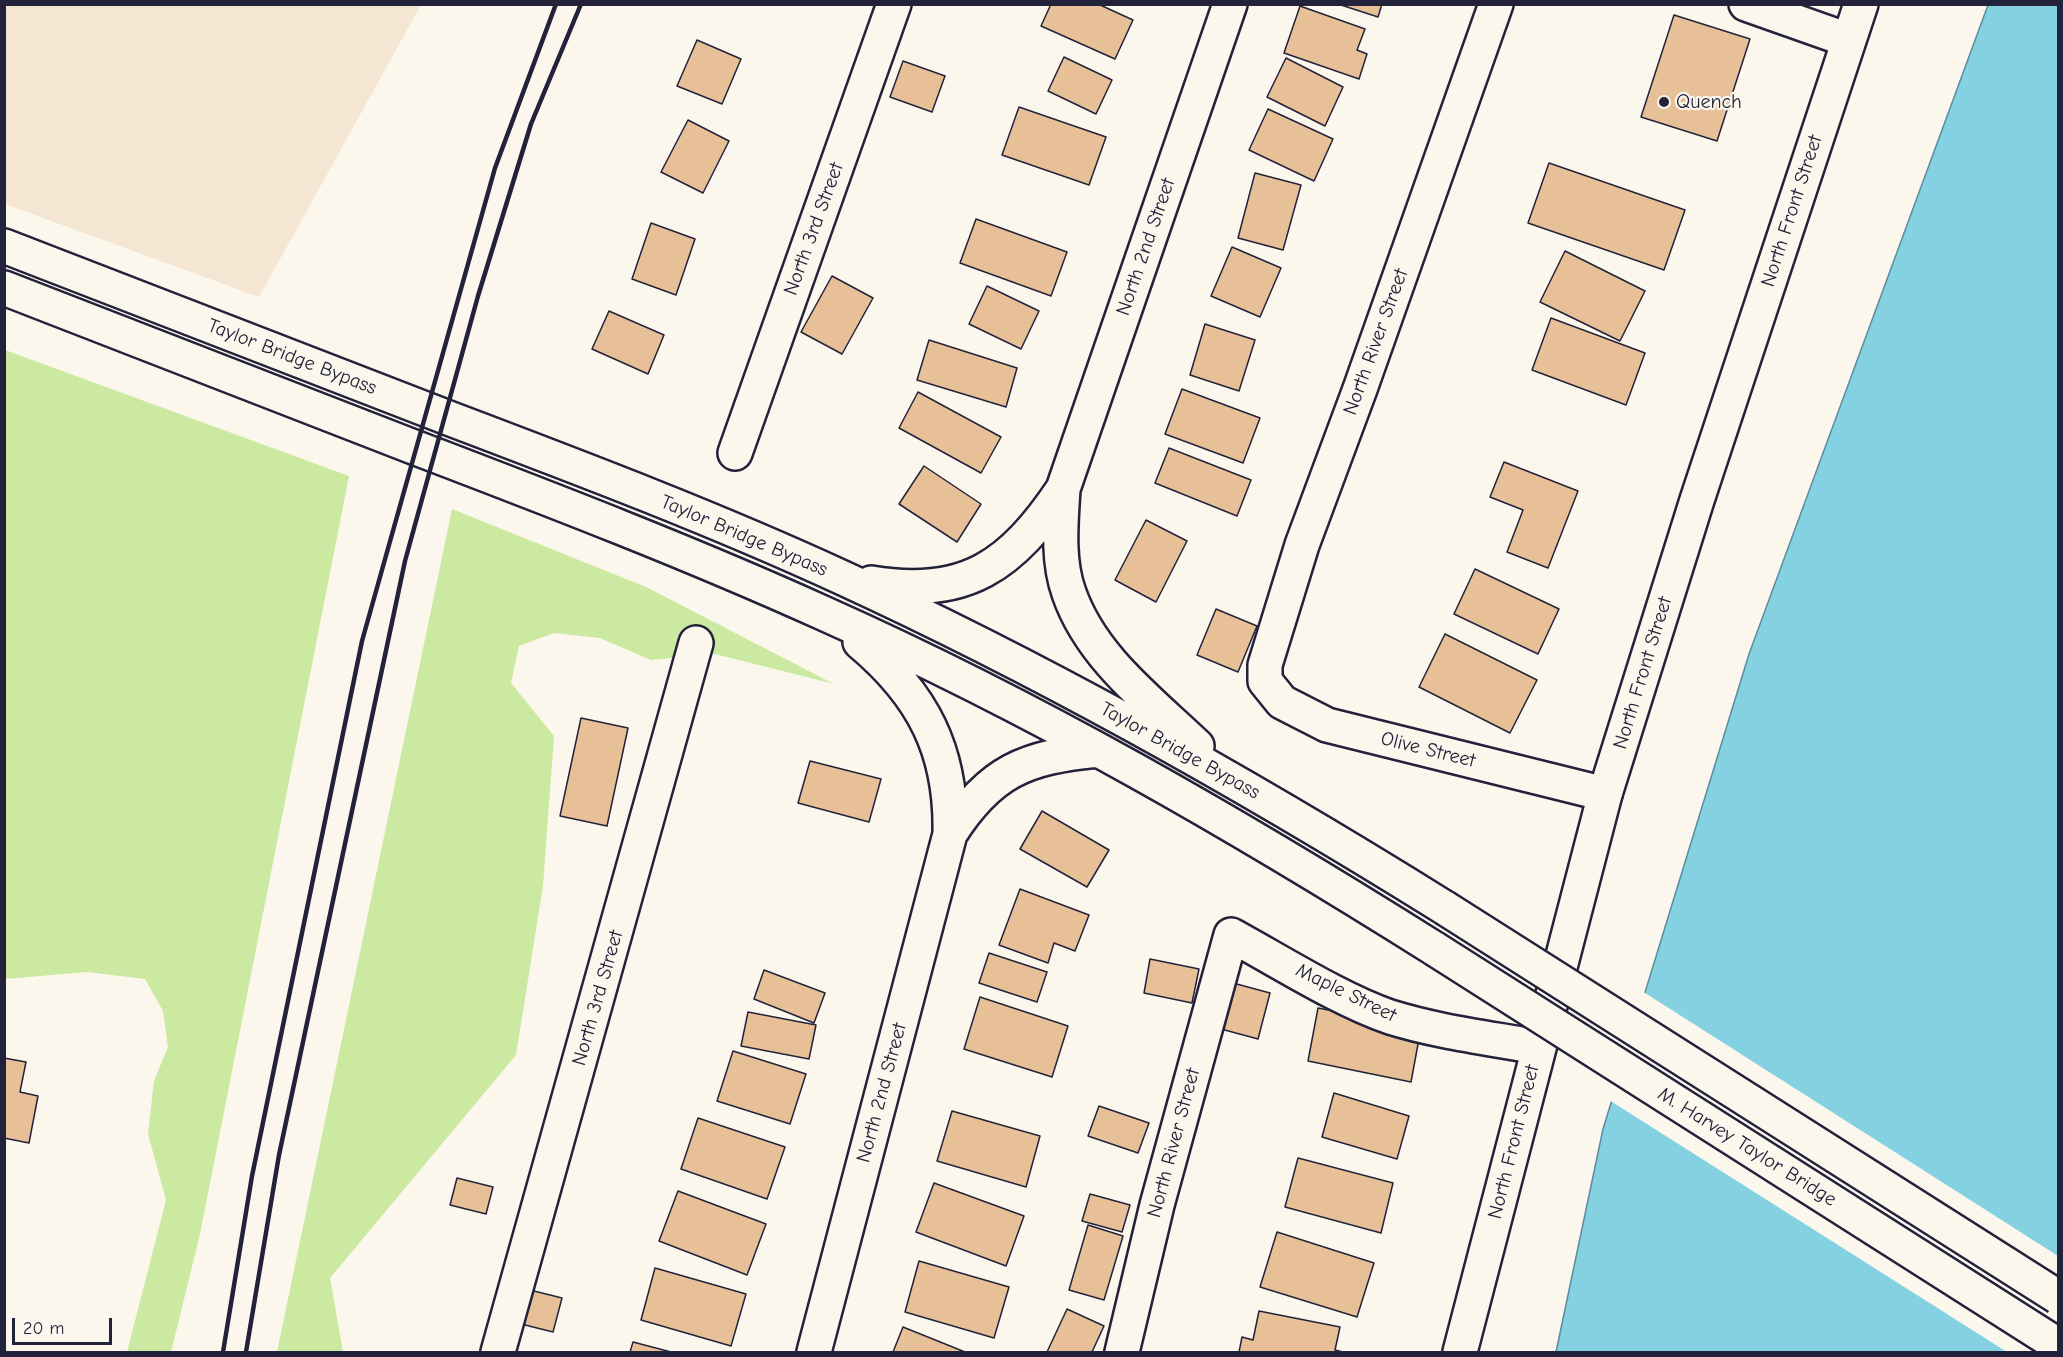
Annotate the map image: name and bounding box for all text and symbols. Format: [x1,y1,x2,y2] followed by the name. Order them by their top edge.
[1676,90,1742,114] place label: Quench
[1657,95,1671,109] marker: Quench
[1756,132,1828,290] street label: North Front Street
[779,159,849,299] street label: North 3rd Street
[1111,175,1181,319] street label: North 2nd Street
[1338,266,1414,418] street label: North River Street
[204,314,380,400] street label: Taylor Bridge Bypass
[657,490,831,582] street label: Taylor Bridge Bypass
[1608,594,1678,752] street label: North Front Street
[1096,697,1264,805] street label: Taylor Bridge Bypass
[1378,727,1478,773] street label: Olive Street
[567,928,629,1068] street label: North 3rd Street
[1292,958,1400,1028] street label: Maple Street
[852,1021,912,1165] street label: North 2nd Street
[1483,1062,1545,1222] street label: North Front Street
[1142,1066,1206,1220] street label: North River Street
[1653,1082,1841,1212] street label: M. Harvey Taylor Bridge
[15,1306,116,1344] scale bar
[23,1318,64,1339] text: 20 m

